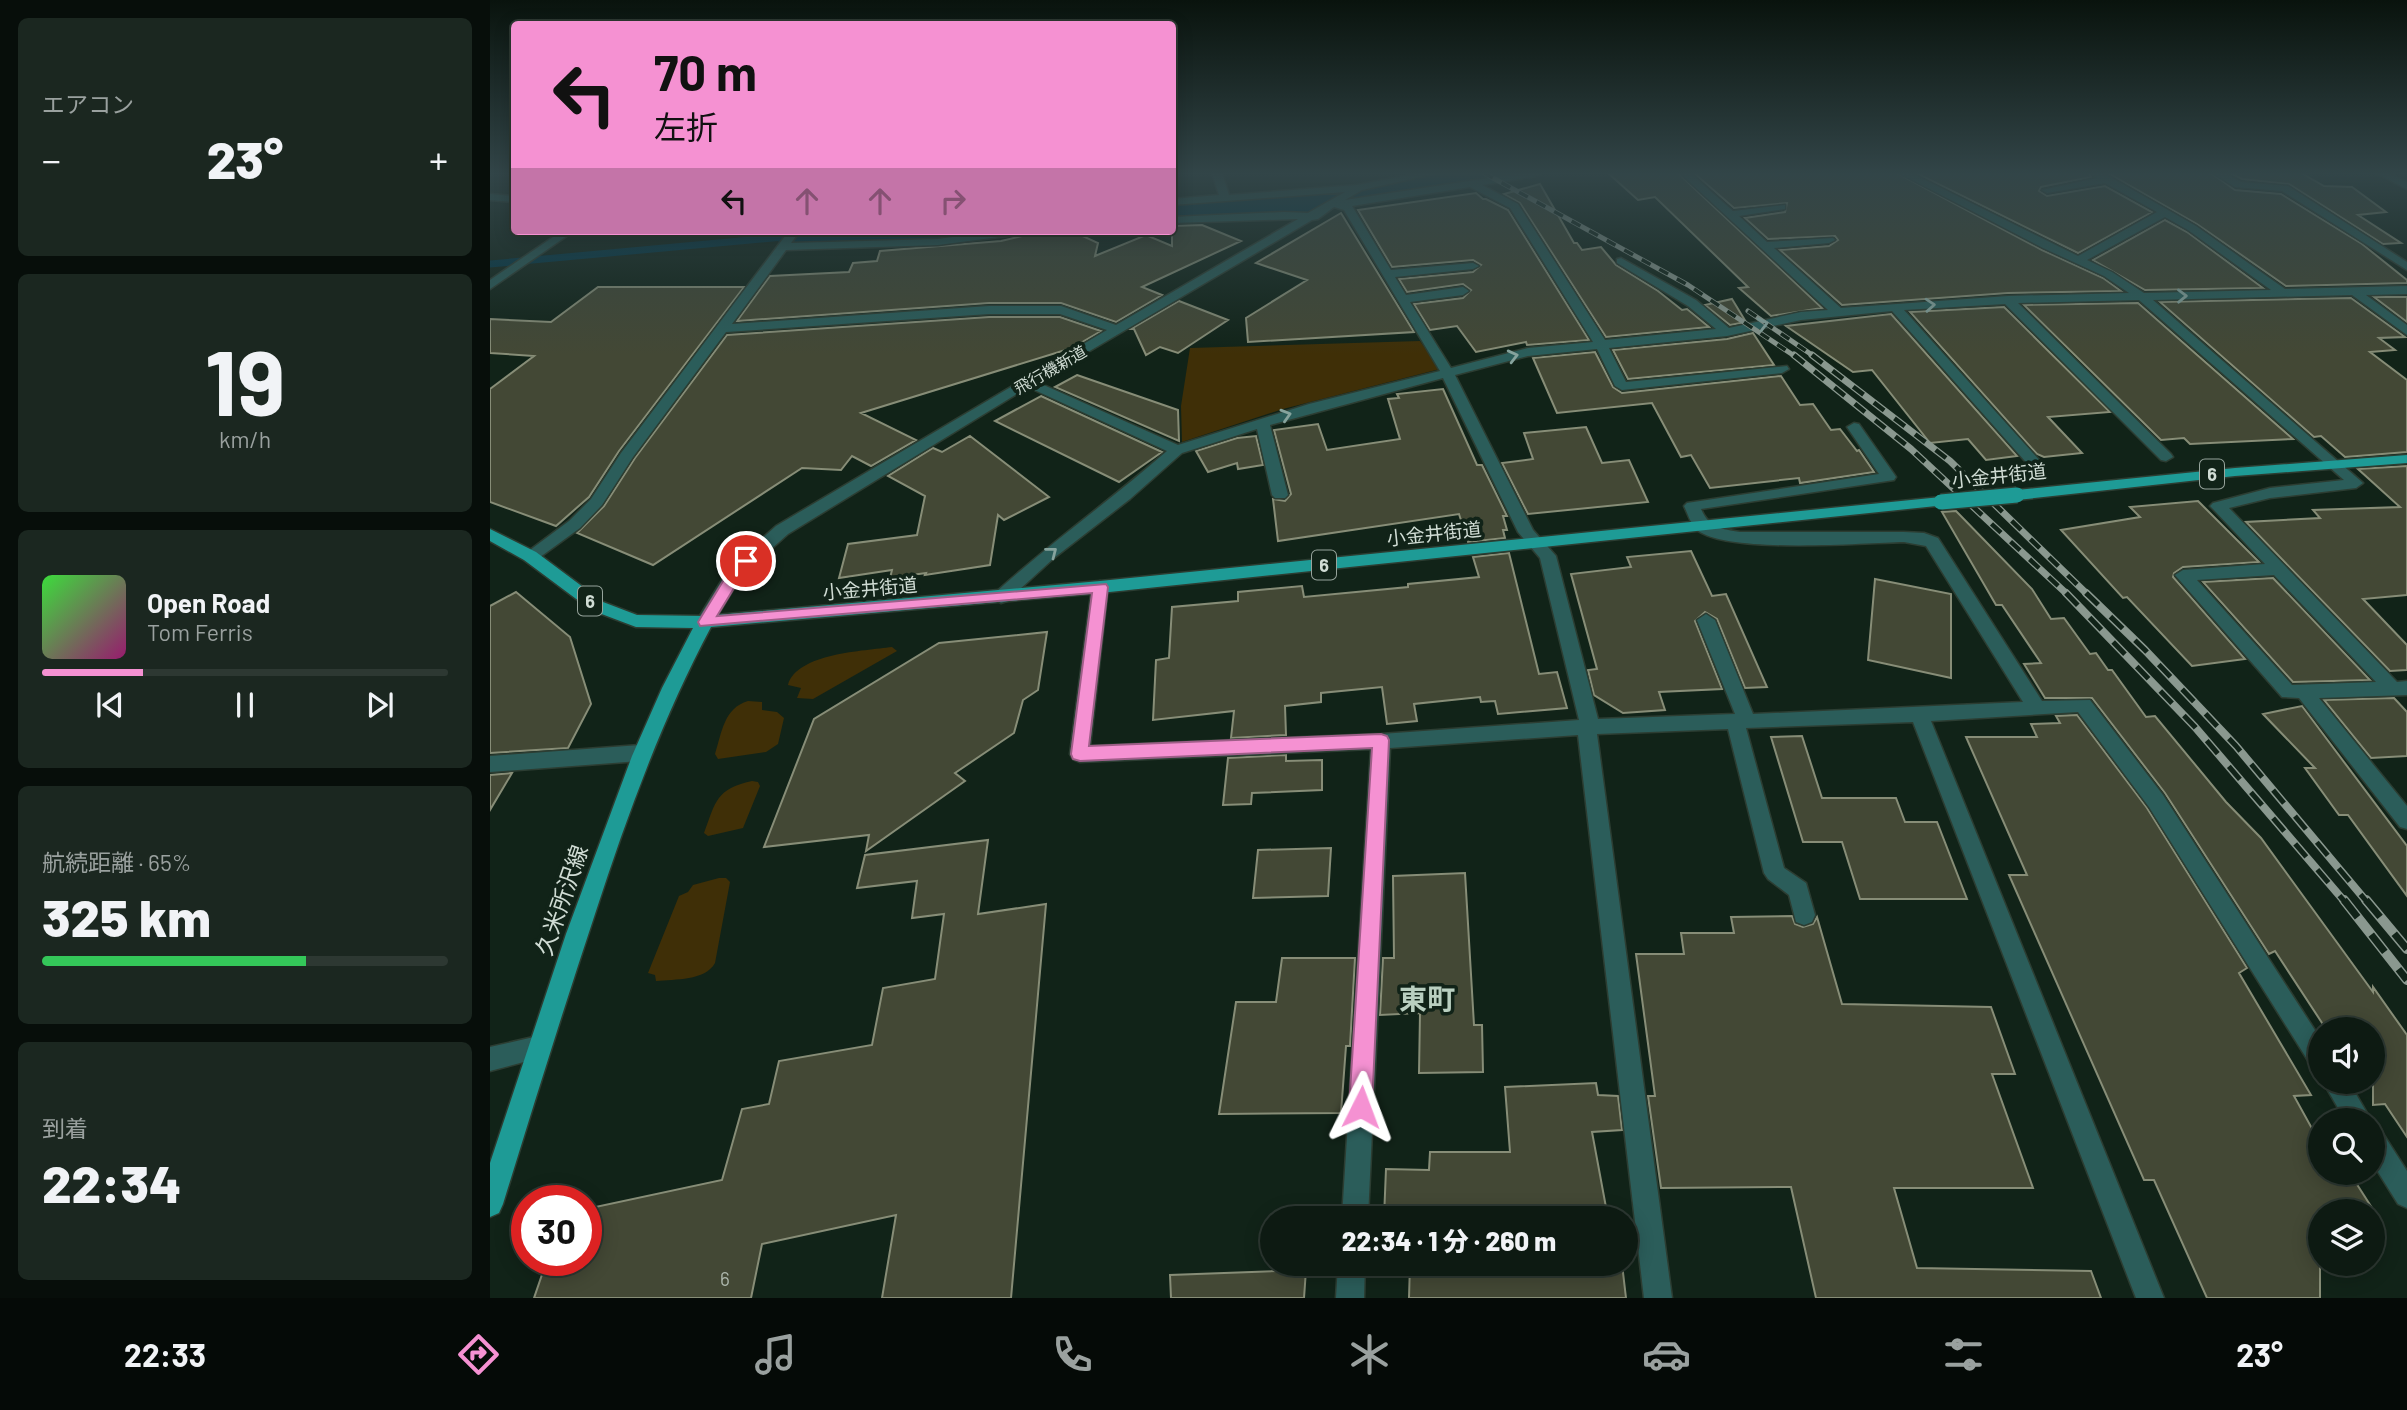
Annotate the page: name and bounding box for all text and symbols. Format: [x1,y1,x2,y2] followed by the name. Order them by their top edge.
[654,42,757,101] text: 70 m
[539,49,630,140] icon: left
[42,90,134,118] text: エアコン
[654,107,718,145] text: 左折
[207,127,283,189] text: 23°
[42,136,61,182] text: −
[429,136,448,182] text: +
[715,182,753,220] icon: left
[788,182,826,220] icon: ahead
[861,182,899,220] icon: ahead
[934,182,972,220] icon: right
[2176,288,2187,303] one-way arrow
[1925,297,1936,312] one-way arrow
[1757,318,1769,332] one-way arrow
[205,325,285,434] text: 19
[1011,341,1089,397] street label: 飛行機新道
[1507,350,1519,364] one-way arrow
[1280,409,1292,424] one-way arrow
[219,425,271,453] text: km/h
[1951,459,2047,491] street label: 小金井街道
[2200,460,2224,488] road number: 6
[1386,517,1482,549] street label: 小金井街道
[716,531,776,591] pin
[727,542,765,580] icon: arrive
[1044,547,1056,560] one-way arrow
[1312,550,1336,580] road number: 6
[822,572,918,604] street label: 小金井街道
[578,586,602,616] road number: 6
[147,587,270,618] text: Open Road
[147,618,253,646] text: Tom Ferris
[91,686,129,724] icon: previous
[226,686,264,724] icon: pause
[361,686,399,724] icon: next
[529,841,593,959] street label: 久米所沢線
[42,848,191,876] text: 航続距離 · 65%
[42,885,211,947] text: 325 km
[1399,981,1455,1015] district label: 東町
[2308,1017,2385,1276] map controls
[2308,1017,2385,1094] button: sound
[1324,1070,1398,1144] position arrow
[2308,1108,2385,1185] button: search
[42,1114,88,1142] text: 到着
[42,1151,181,1213] text: 22:34
[511,1185,602,1276] speed limit sign: 30
[2308,1199,2385,1276] button: layers
[1342,1225,1556,1256] text: 22:34 · 1 分 · 260 m
[720,1267,730,1290] house number: 6
[454,1330,503,1379] icon: directions
[751,1330,800,1379] icon: music
[1048,1330,1097,1379] icon: phone
[1345,1330,1394,1379] icon: climate
[1642,1330,1691,1379] icon: car
[1939,1330,1988,1379] icon: filters
[124,1335,206,1373] text: 22:33
[2236,1335,2283,1373] text: 23°

